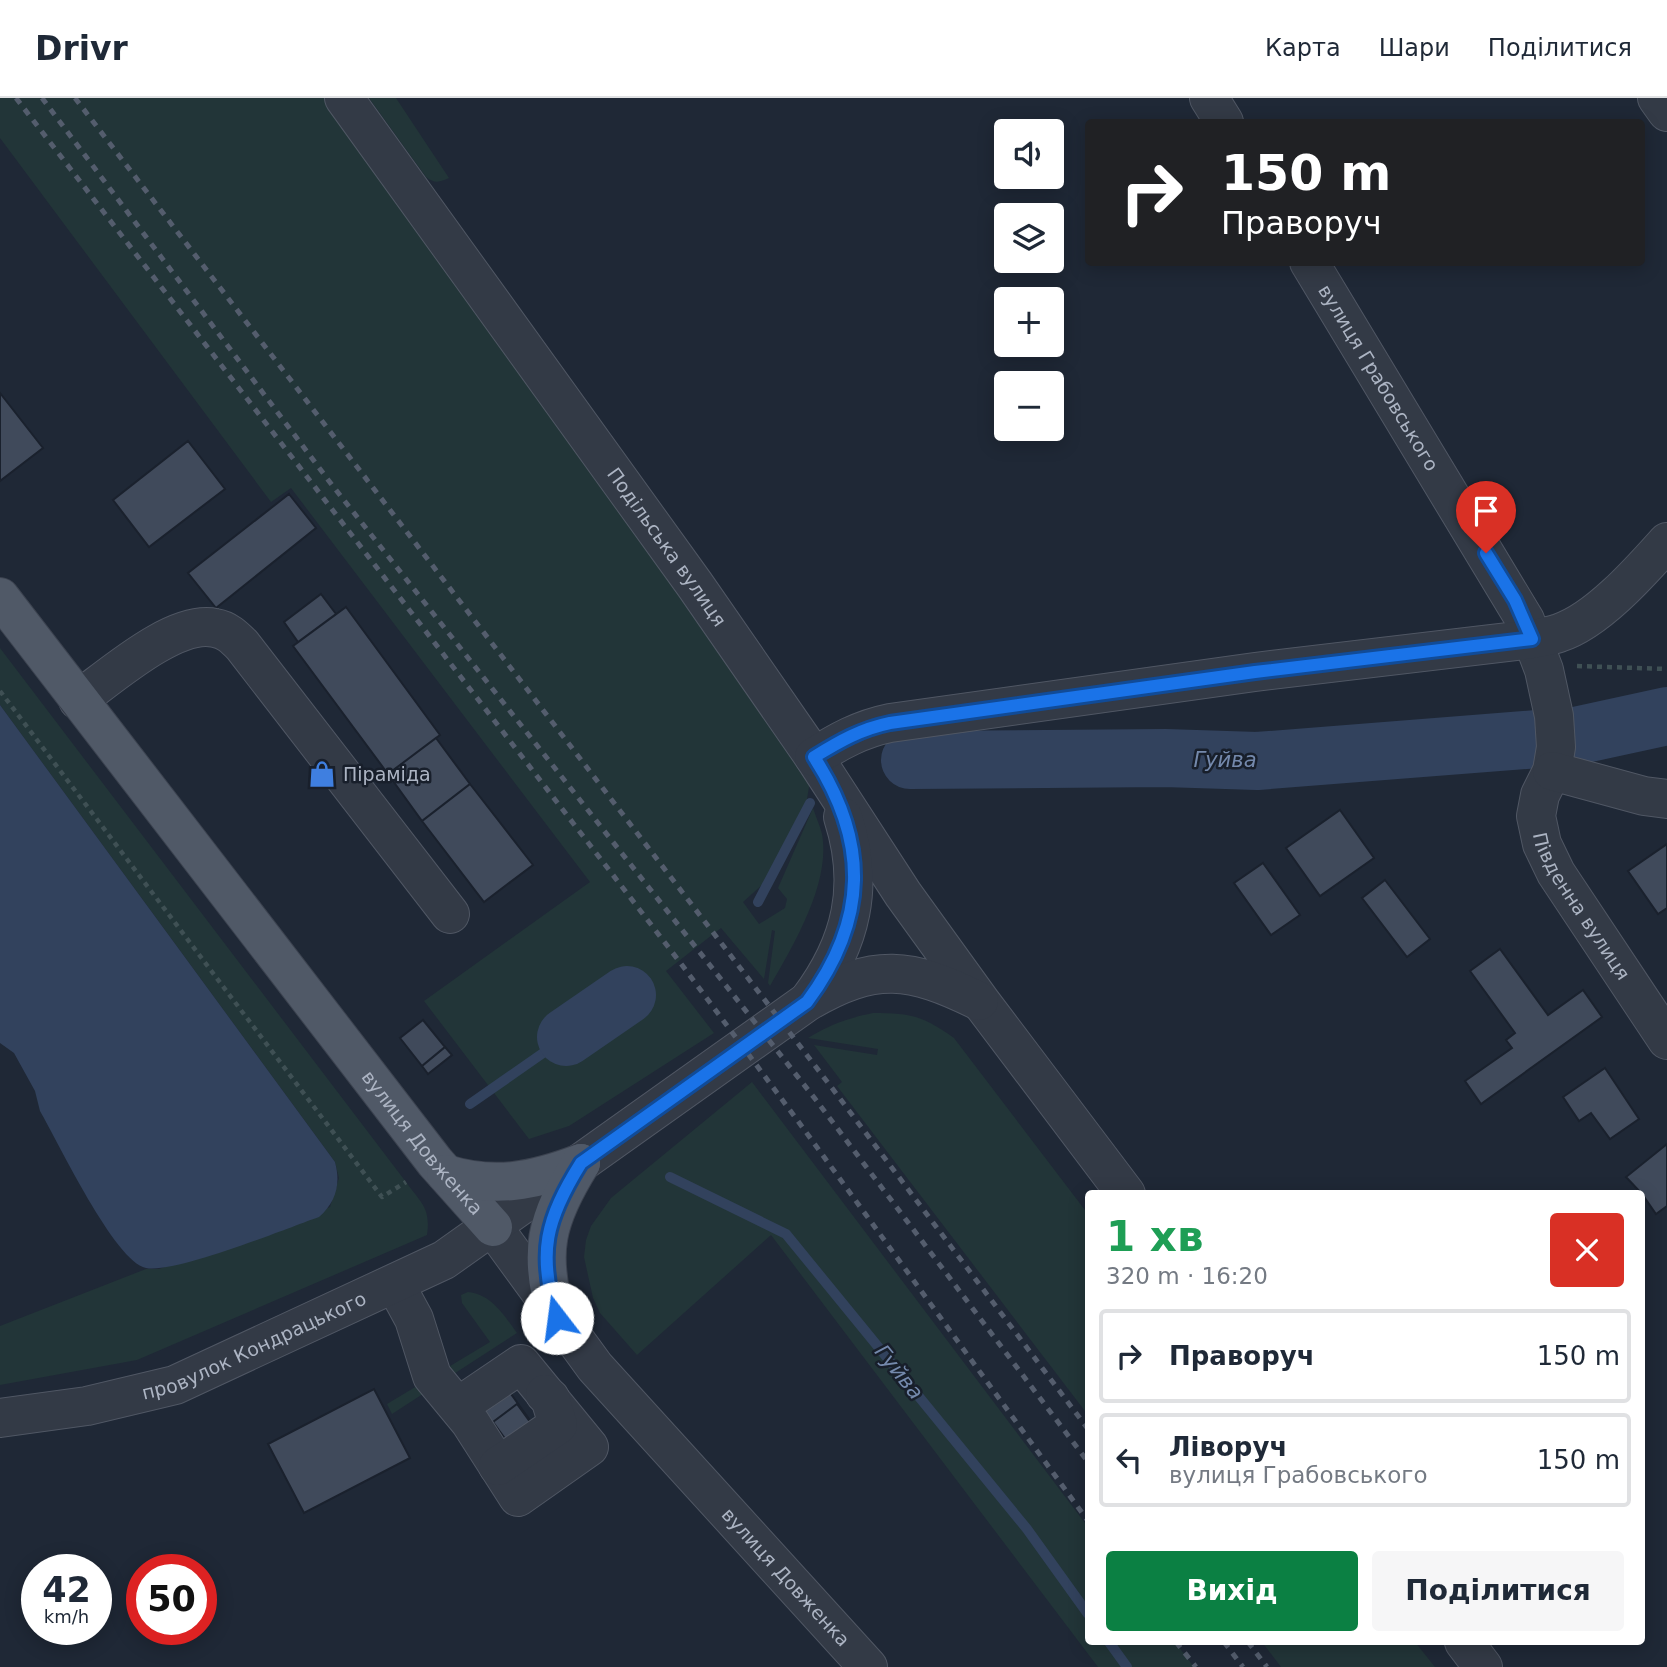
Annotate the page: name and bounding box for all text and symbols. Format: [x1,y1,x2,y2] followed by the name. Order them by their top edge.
[35,29,128,68] text: Drivr
[1265,34,1341,62] text: Карта
[1379,34,1450,62] text: Шари
[1488,34,1632,62] text: Поділитися
[994,119,1064,441] map controls
[994,119,1064,189] button: sound
[1221,145,1391,202] text: 150 m
[1106,147,1197,238] icon: right
[994,203,1064,273] button: layers
[1221,204,1382,242] text: Праворуч
[1314,280,1443,475] street label: вулиця Грабовського
[994,287,1064,357] button: +
[994,371,1064,441] button: −
[603,463,731,630] street label: Подільська вулиця
[1456,481,1516,553] pin
[1467,492,1505,530] icon: arrive
[1193,748,1257,772] water label: Гуйва
[307,759,337,789] shop icon: Піраміда
[343,763,431,785] place label: Піраміда
[1529,830,1635,984] street label: Південна вулиця
[357,1066,488,1219] street label: вулиця Довженка
[1106,1212,1204,1261] text: 1 хв
[1550,1213,1624,1287] button: close
[1106,1263,1268,1289] text: 320 m · 16:20
[520,1281,594,1355] position arrow
[139,1287,369,1404] street label: провулок Кондрацького
[1110,1337,1148,1375] icon: right
[870,1340,928,1404] water label: Гуйва
[1169,1341,1315,1371] text: Праворуч
[1537,1341,1620,1371] text: 150 m
[1169,1432,1287,1462] text: Ліворуч
[1110,1441,1148,1479] icon: left
[1537,1445,1620,1475] text: 150 m
[1169,1462,1427,1488] text: вулиця Грабовського
[717,1503,855,1651] street label: вулиця Довженка
[1106,1551,1358,1631] button: Вихід
[1372,1551,1624,1631] button: Поділитися
[126,1554,217,1645] speed limit sign: 50
[42,1570,91,1610] text: 42
[44,1606,89,1627] text: km/h

